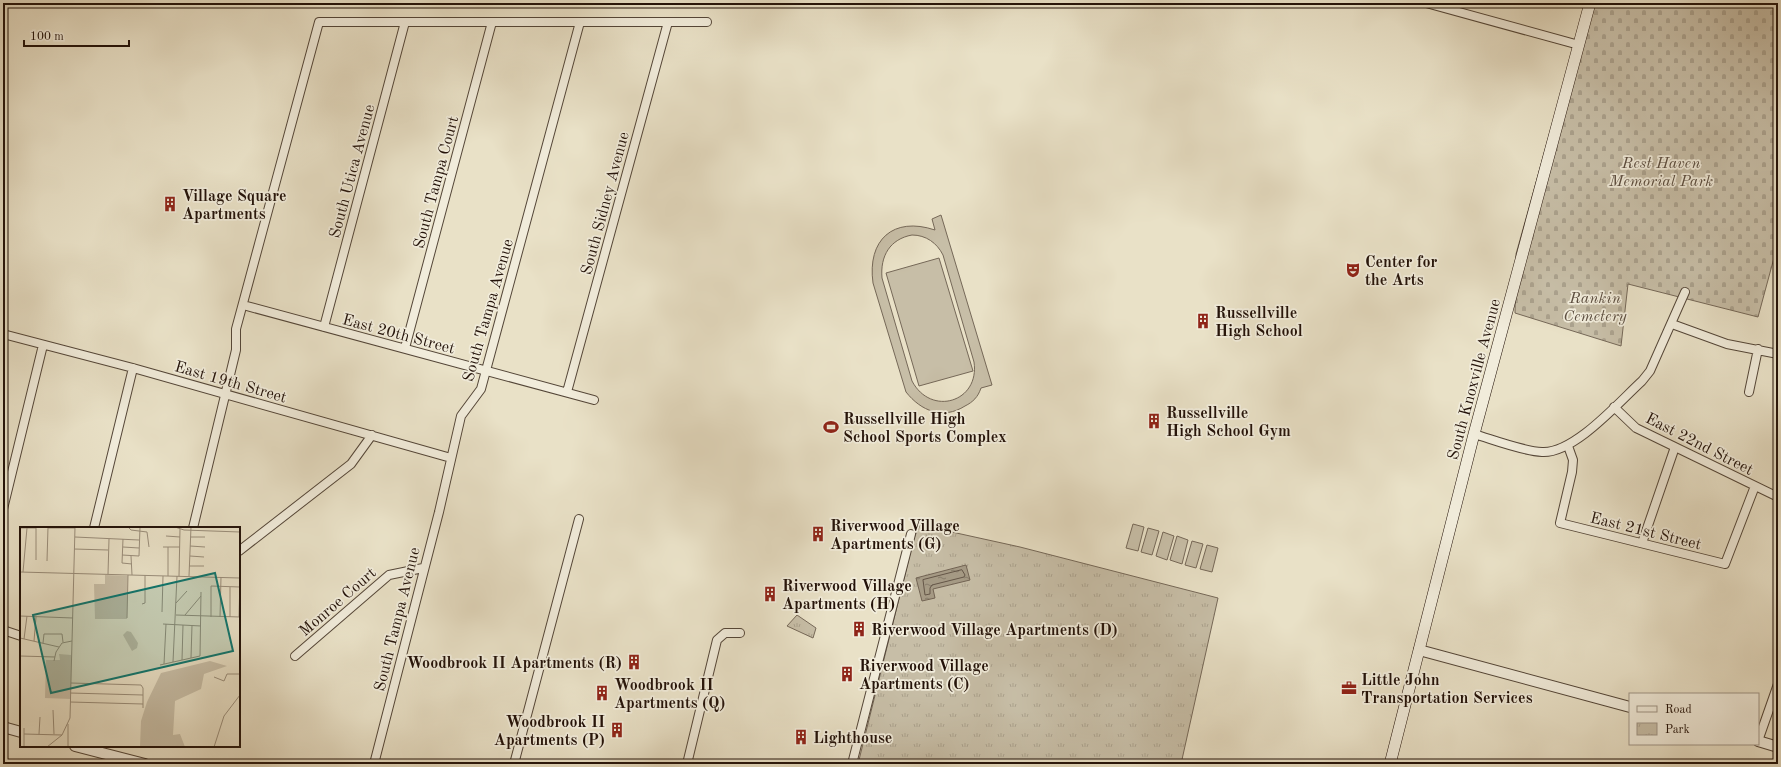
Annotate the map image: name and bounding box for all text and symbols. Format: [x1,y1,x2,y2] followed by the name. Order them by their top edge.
[24,22,129,48] scale bar
[30,31,64,43] text: 100 m
[327,103,378,240] street label: South Utica Avenue
[412,114,462,250] street label: South Tampa Court
[579,130,633,277] street label: South Sidney Avenue
[1608,156,1713,190] park label: Rest Haven Memorial Park
[182,189,287,223] place label: Village Square Apartments
[161,195,179,213] building icon: Village Square Apartments
[461,237,517,384] street label: South Tampa Avenue
[1365,255,1437,289] place label: Center for the Arts
[1344,261,1362,279] theatre icon: Center for the Arts
[1563,291,1628,325] park label: Rankin Cemetery
[1446,297,1504,462] street label: South Knoxville Avenue
[1215,306,1303,340] place label: Russellville High School
[341,312,457,358] street label: East 20th Street
[1194,312,1212,330] building icon: Russellville High School
[173,359,289,407] street label: East 19th Street
[1166,406,1291,440] place label: Russellville High School Gym
[1643,411,1756,479] street label: East 22nd Street
[843,412,1007,446] place label: Russellville High School Sports Complex
[1145,412,1163,430] building icon: Russellville High School Gym
[822,418,840,436] sports icon: Russellville High School Sports Complex
[1588,510,1703,554] street label: East 21st Street
[830,519,960,553] place label: Riverwood Village Apartments (G)
[809,525,827,543] building icon: Riverwood Village Apartments (G)
[20,527,240,747] inset map
[372,546,424,693] street label: South Tampa Avenue
[297,565,380,640] street label: Monroe Court
[782,579,912,613] place label: Riverwood Village Apartments (H)
[761,585,779,603] building icon: Riverwood Village Apartments (H)
[850,620,868,638] building icon: Riverwood Village Apartments (D)
[871,622,1118,639] place label: Riverwood Village Apartments (D)
[625,653,643,671] building icon: Woodbrook II Apartments (R)
[406,655,622,672] place label: Woodbrook II Apartments (R)
[859,659,989,693] place label: Riverwood Village Apartments (C)
[838,665,856,683] building icon: Riverwood Village Apartments (C)
[1361,673,1533,707] place label: Little John Transportation Services
[614,678,725,712] place label: Woodbrook II Apartments (Q)
[1340,679,1358,697] office icon: Little John Transportation Services
[593,684,611,702] building icon: Woodbrook II Apartments (Q)
[1629,693,1759,745] legend
[1665,704,1692,716] text: Road
[494,715,605,749] place label: Woodbrook II Apartments (P)
[608,721,626,739] building icon: Woodbrook II Apartments (P)
[1665,724,1690,736] text: Park
[792,728,810,746] building icon: Lighthouse
[813,731,892,747] place label: Lighthouse

